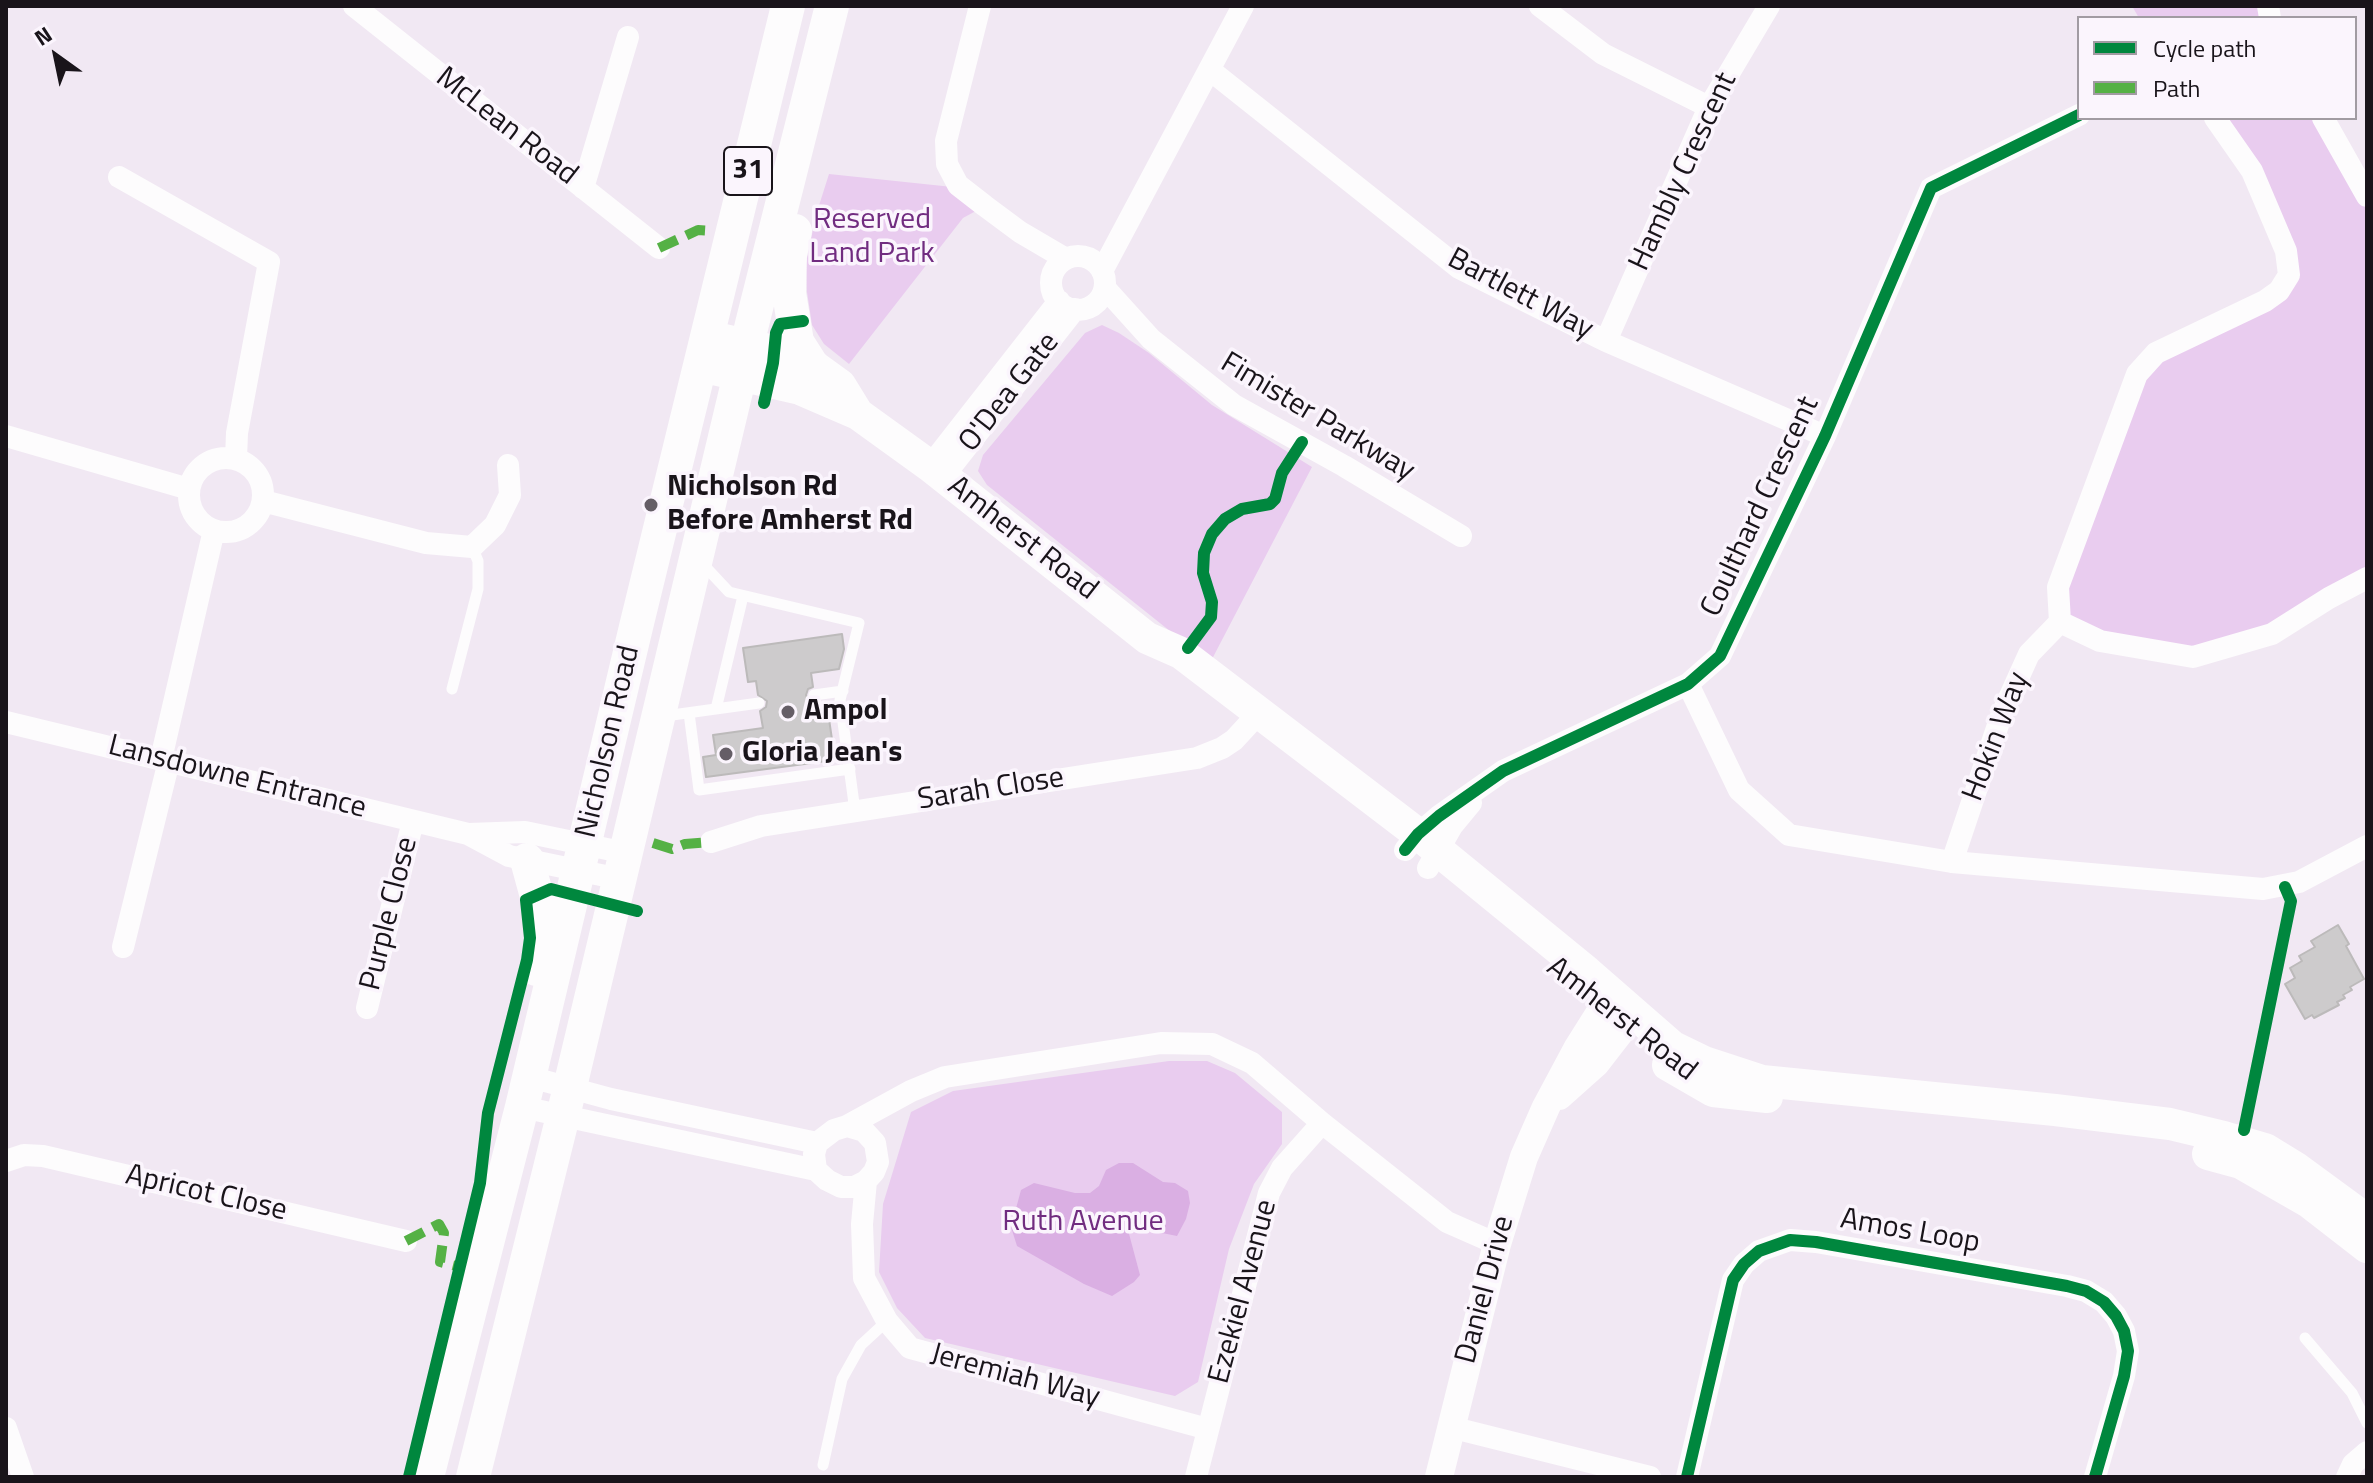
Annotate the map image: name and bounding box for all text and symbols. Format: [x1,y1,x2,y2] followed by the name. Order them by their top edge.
[16,16,96,96] north arrow
[2077,16,2357,120] legend
[27,17,59,54] text: N
[2153,30,2256,66] text: Cycle path
[428,60,584,194] street label: McLean Road
[1622,67,1746,277] street label: Hambly Crescent
[2153,70,2200,106] text: Path
[724,147,772,195] road number: 31
[809,203,935,274] park label: Reserved Land Park
[1441,242,1599,348] street label: Bartlett Way
[952,326,1068,460] street label: O'Dea Gate
[1213,346,1421,490] street label: Fimister Parkway
[1694,391,1828,623] street label: Coulthard Crescent
[940,469,1104,609] street label: Amherst Road
[667,470,913,540] place label: Nicholson Rd Before Amherst Rd
[642,496,660,514] marker: Nicholson Rd Before Amherst Rd
[569,642,649,842] street label: Nicholson Road
[1956,667,2038,807] street label: Hokin Way
[804,694,888,730] place label: Ampol
[779,703,797,721] marker: Ampol
[104,729,370,827] street label: Lansdowne Entrance
[742,736,902,772] place label: Gloria Jean's
[717,745,735,763] marker: Gloria Jean's
[915,761,1067,819] street label: Sarah Close
[354,834,426,994] street label: Purple Close
[1539,950,1703,1090] street label: Amherst Road
[122,1158,290,1230] street label: Apricot Close
[1202,1196,1286,1388] street label: Ezekiel Avenue
[1837,1202,1983,1262] street label: Amos Loop
[1002,1205,1164,1241] park label: Ruth Avenue
[1449,1212,1523,1368] street label: Daniel Drive
[926,1337,1104,1417] street label: Jeremiah Way

